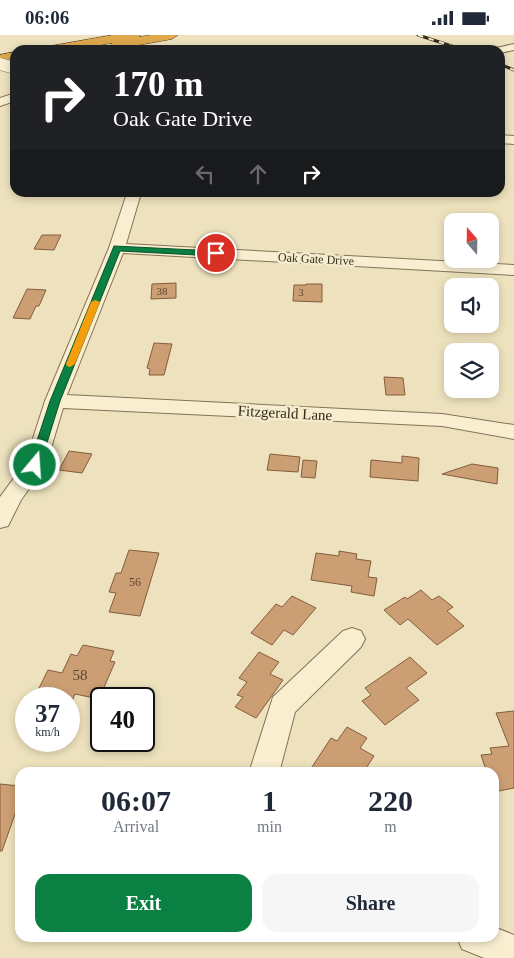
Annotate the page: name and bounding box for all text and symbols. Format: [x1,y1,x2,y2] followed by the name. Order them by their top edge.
[25,7,69,28] text: 06:06
[30,65,95,130] icon: right
[113,65,203,104] text: 170 m
[113,106,252,131] text: Oak Gate Drive
[191,160,219,188] icon: left
[244,160,272,188] icon: ahead
[297,160,325,188] icon: right
[444,213,499,267] north arrow
[444,213,499,398] map controls
[195,232,237,274] pin
[202,239,230,267] icon: arrive
[278,250,354,268] street label: Oak Gate Drive
[444,278,499,333] button: sound
[157,285,168,297] house number: 38
[298,286,304,298] house number: 3
[444,343,499,398] button: layers
[237,403,333,423] street label: Fitzgerald Lane
[8.0,438,60.0,490] position arrow
[129,575,141,589] house number: 56
[73,667,88,683] house number: 58
[90,687,155,752] speed limit sign: 40
[35,700,60,727] text: 37
[35,725,60,739] text: km/h
[101,784,171,817] text: 06:07
[262,784,277,817] text: 1
[368,784,413,817] text: 220
[113,818,159,835] text: Arrival
[257,818,282,835] text: min
[384,818,397,835] text: m
[35,874,252,932] button: Exit
[262,874,479,932] button: Share

